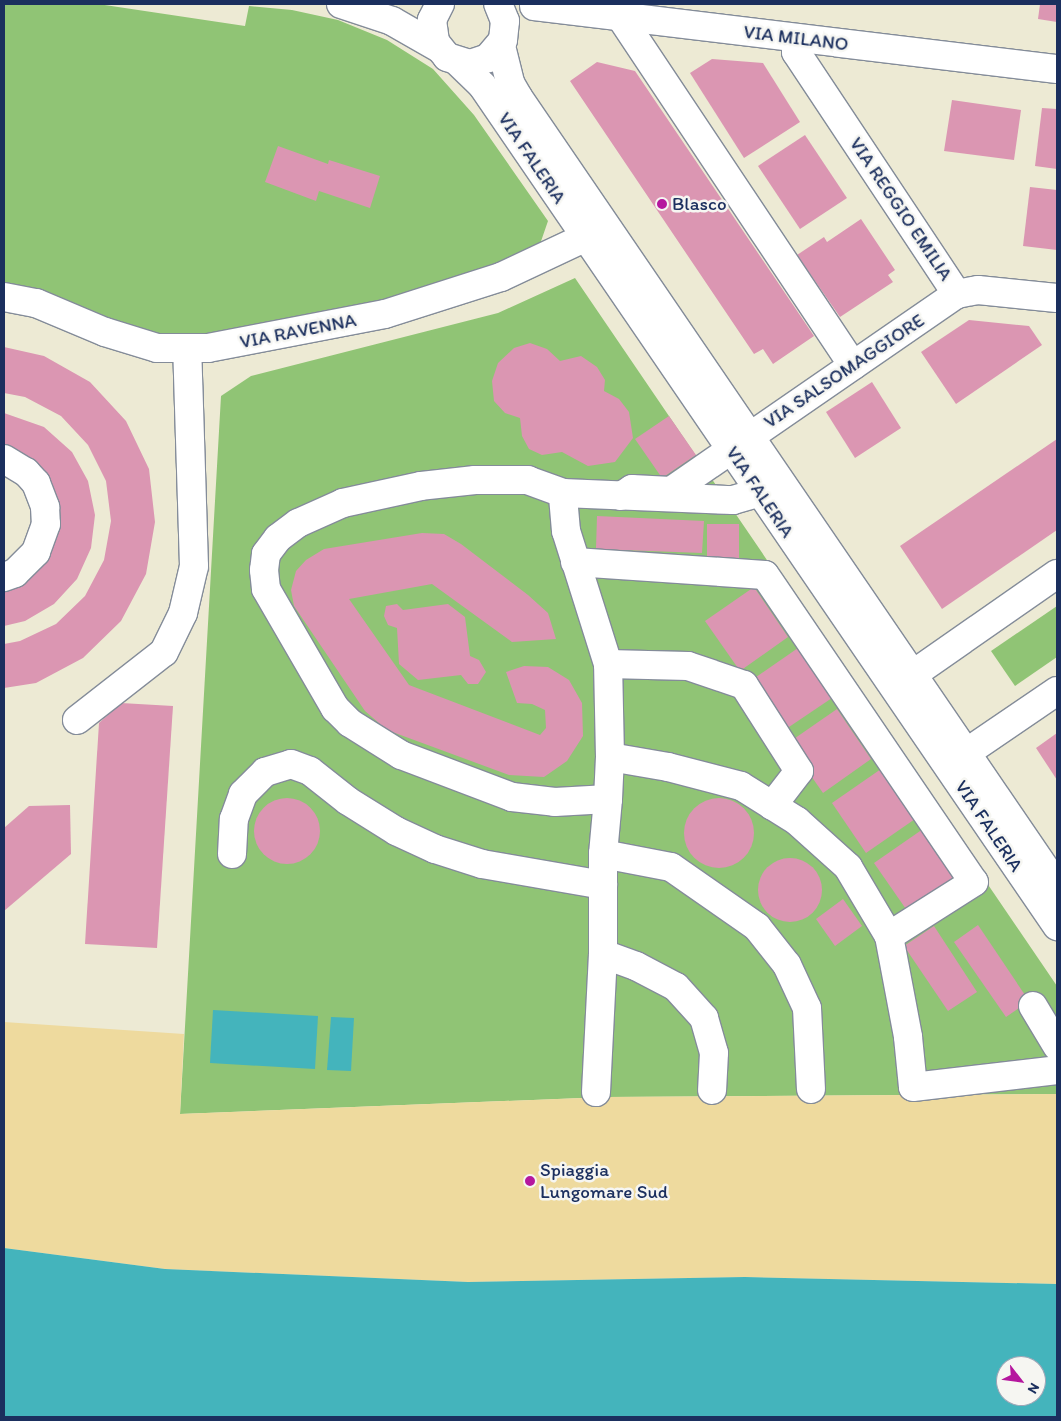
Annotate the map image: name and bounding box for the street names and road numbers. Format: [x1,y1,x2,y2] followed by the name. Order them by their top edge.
[742,20,850,56] street label: VIA MILANO
[493,107,571,209] street label: VIA FALERIA
[845,134,957,284] street label: VIA REGGIO EMILIA
[238,309,358,353] street label: VIA RAVENNA
[760,309,928,433] street label: VIA SALSOMAGGIORE
[721,441,799,543] street label: VIA FALERIA
[950,775,1028,877] street label: VIA FALERIA

